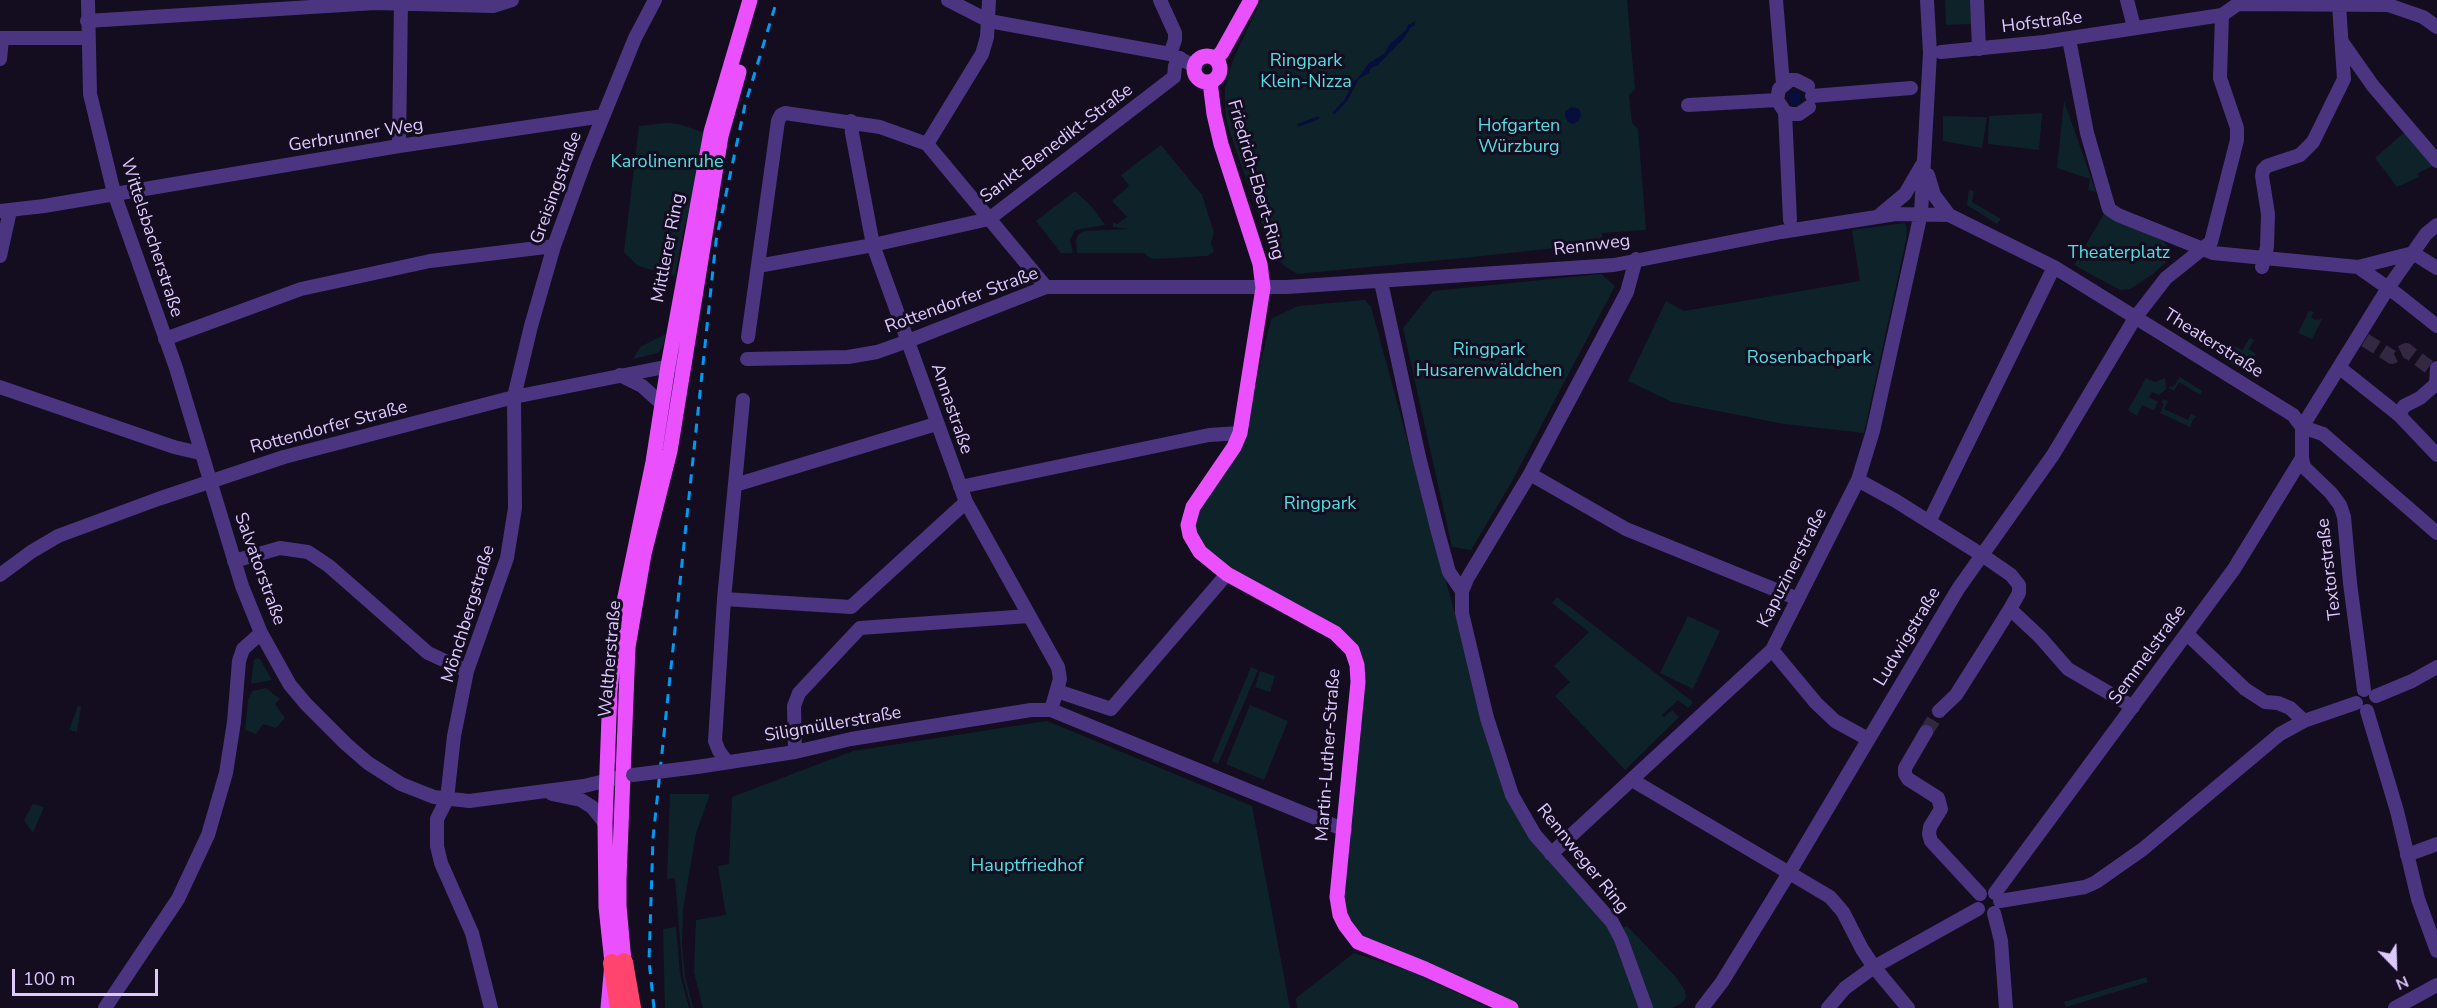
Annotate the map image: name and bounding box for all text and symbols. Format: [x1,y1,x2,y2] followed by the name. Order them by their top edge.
[2001,7,2083,39] street label: Hofstraße
[1260,51,1352,94] park label: Ringpark Klein-Nizza
[976,80,1138,208] street label: Sankt-Benedikt-Straße
[1222,98,1288,262] street label: Friedrich-Ebert-Ring
[287,115,425,157] street label: Gerbrunner Weg
[1478,116,1560,158] park label: Hofgarten Würzburg
[527,129,587,247] street label: Greisingstraße
[611,152,723,174] park label: Karolinenruhe
[115,156,187,320] street label: Wittelsbacherstraße
[648,192,690,304] street label: Mittlerer Ring
[1553,231,1631,261] street label: Rennweg
[2068,243,2170,265] park label: Theaterplatz
[882,263,1042,339] street label: Rottendorfer Straße
[2159,305,2267,383] street label: Theaterstraße
[1416,340,1562,382] park label: Ringpark Husarenwäldchen
[1747,348,1871,370] park label: Rosenbachpark
[925,361,977,457] street label: Annastraße
[248,397,410,459] street label: Rottendorfer Straße
[1284,494,1356,516] park label: Ringpark
[1754,505,1832,631] street label: Kapuzinerstraße
[229,510,289,628] street label: Salvatorstraße
[2313,517,2347,621] street label: Textorstraße
[438,543,500,685] street label: Mönchbergstraße
[1870,584,1946,690] street label: Ludwigstraße
[595,600,627,718] street label: Waltherstraße
[2105,601,2191,709] street label: Semmelstraße
[1312,668,1346,842] street label: Martin-Luther-Straße
[763,702,903,748] street label: Siligmüllerstraße
[1531,800,1633,918] street label: Rennweger Ring
[971,856,1083,878] park label: Hauptfriedhof
[2365,936,2425,996] north arrow
[15,957,160,995] scale bar
[23,967,75,991] text: 100 m
[2392,970,2412,995] text: N

